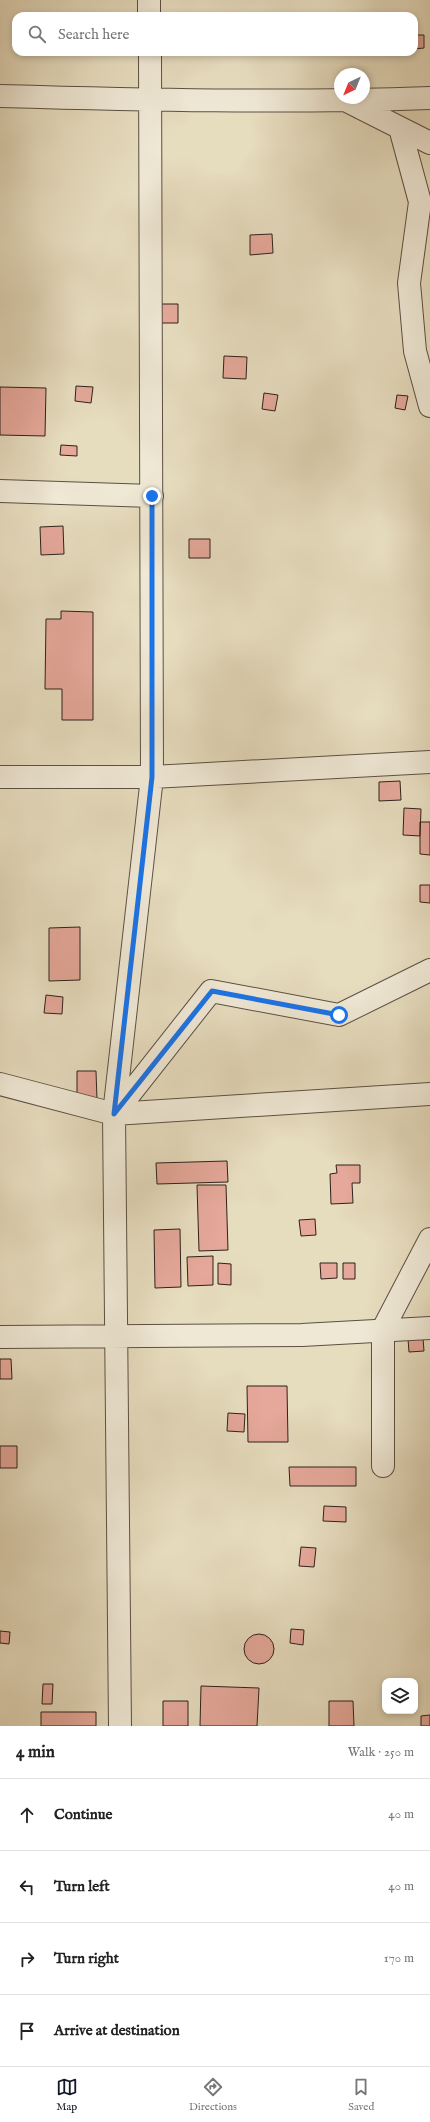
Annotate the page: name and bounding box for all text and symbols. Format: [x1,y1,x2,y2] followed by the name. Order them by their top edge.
[12,12,418,56] search box
[26,23,48,45] icon: search
[58,25,129,44] text: Search here
[334,68,370,104] north arrow
[143,487,161,505] route end
[330,1006,348,1024] route start
[382,1678,418,1714] map controls
[382,1678,418,1714] button: layers
[16,1742,55,1763] text: 4 min
[348,1744,414,1761] text: Walk · 250 m
[16,1804,38,1826] icon: ahead
[54,1805,112,1824] text: Continue
[388,1806,414,1823] text: 40 m
[16,1876,38,1898] icon: left
[54,1877,110,1896] text: Turn left
[388,1878,414,1895] text: 40 m
[16,1948,38,1970] icon: right
[54,1949,119,1968] text: Turn right
[384,1950,414,1967] text: 170 m
[16,2020,38,2042] icon: arrive
[54,2021,180,2040] text: Arrive at destination
[56,2076,78,2114] tab: Map
[189,2076,237,2114] tab: Directions
[348,2076,374,2114] tab: Saved

